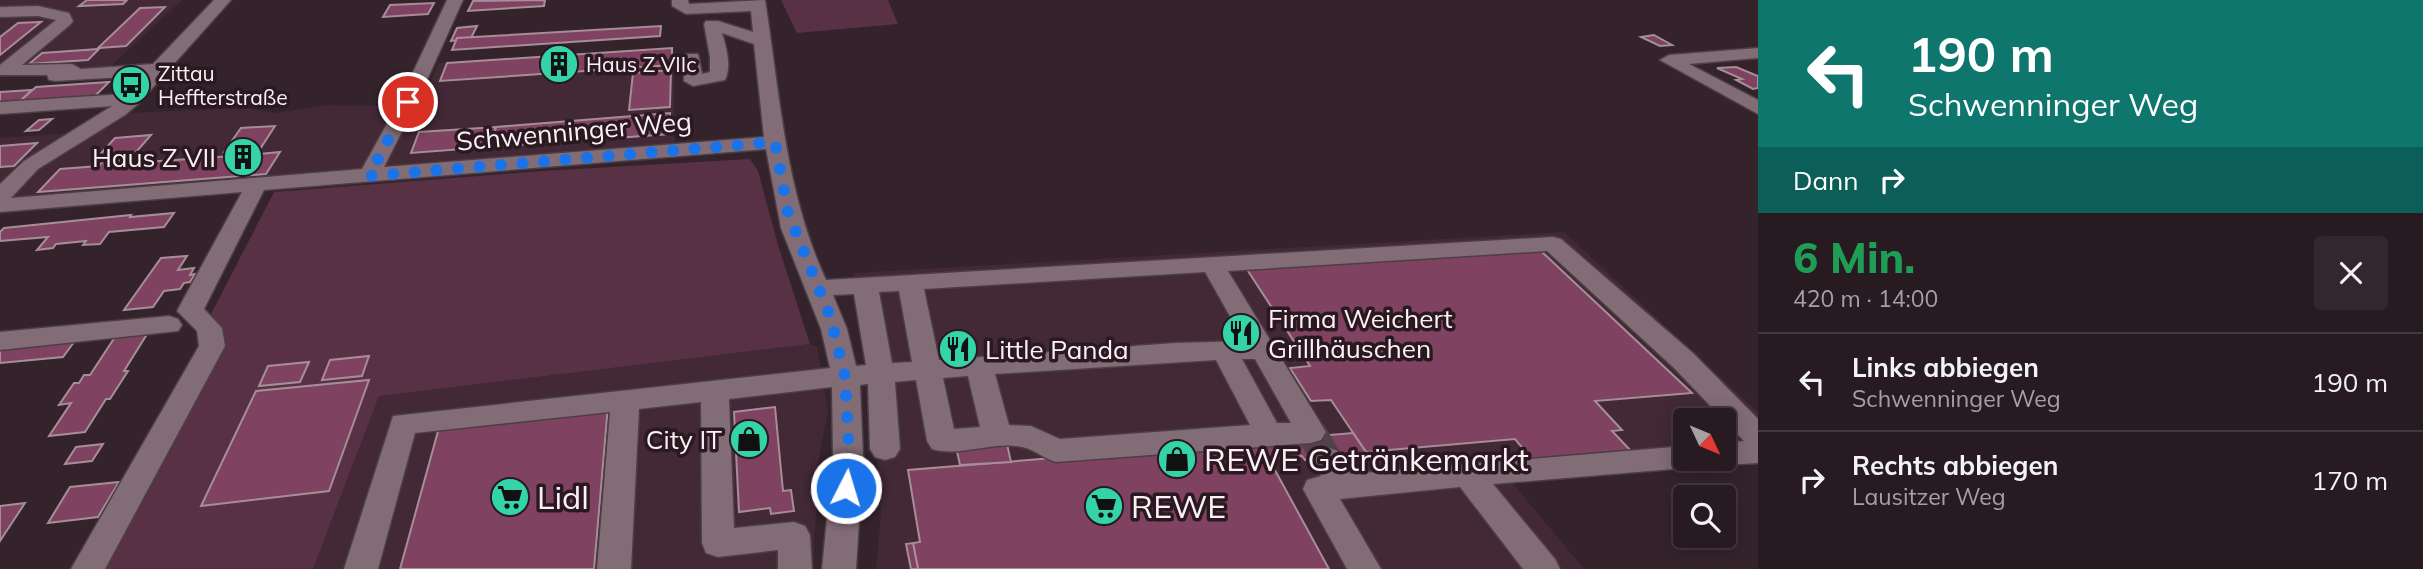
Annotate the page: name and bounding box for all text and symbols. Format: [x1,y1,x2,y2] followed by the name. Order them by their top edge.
[1908,23,2054,84] text: 190 m
[1793,28,1884,119] icon: left
[538,43,580,85] building icon: Haus Z VIIc
[586,51,697,77] place label: Haus Z VIIc
[158,60,288,110] place label: Zittau Heffterstraße
[110,64,152,106] bus stop icon: Zittau Heffterstraße
[378,72,438,132] pin
[389,83,427,121] icon: arrive
[1908,84,2198,124] text: Schwenninger Weg
[455,104,693,158] street label: Schwenninger Weg
[222,136,264,178] building icon: Haus Z VII
[92,141,216,174] place label: Haus Z VII
[1873,161,1911,199] icon: right
[1793,164,1859,197] text: Dann
[1793,231,1915,284] text: 6 Min.
[2314,236,2388,310] button: close
[1793,284,1938,313] text: 420 m · 14:00
[1268,302,1453,365] place label: Firma Weichert Grillhäuschen
[1220,312,1262,354] restaurant icon: Firma Weichert Grillhäuschen
[937,328,979,370] restaurant icon: Little Panda
[985,333,1129,366] place label: Little Panda
[1852,351,2039,384] text: Links abbiegen
[1793,363,1831,401] icon: left
[2312,366,2388,399] text: 190 m
[1852,384,2061,413] text: Schwenninger Weg
[1673,408,1736,471] north arrow
[1673,408,1736,548] map controls
[728,418,770,460] shop icon: City IT
[646,423,722,456] place label: City IT
[1156,438,1198,480] shop icon: REWE Getränkemarkt
[1204,439,1529,479] place label: REWE Getränkemarkt
[1852,449,2058,482] text: Rechts abbiegen
[809,451,883,525] position arrow
[1793,461,1831,499] icon: right
[2312,464,2388,497] text: 170 m
[489,476,531,518] supermarket icon: Lidl
[537,477,589,517] place label: Lidl
[1852,482,2006,511] text: Lausitzer Weg
[1083,485,1125,527] supermarket icon: REWE
[1673,485,1736,548] button: search
[1131,486,1226,526] place label: REWE

